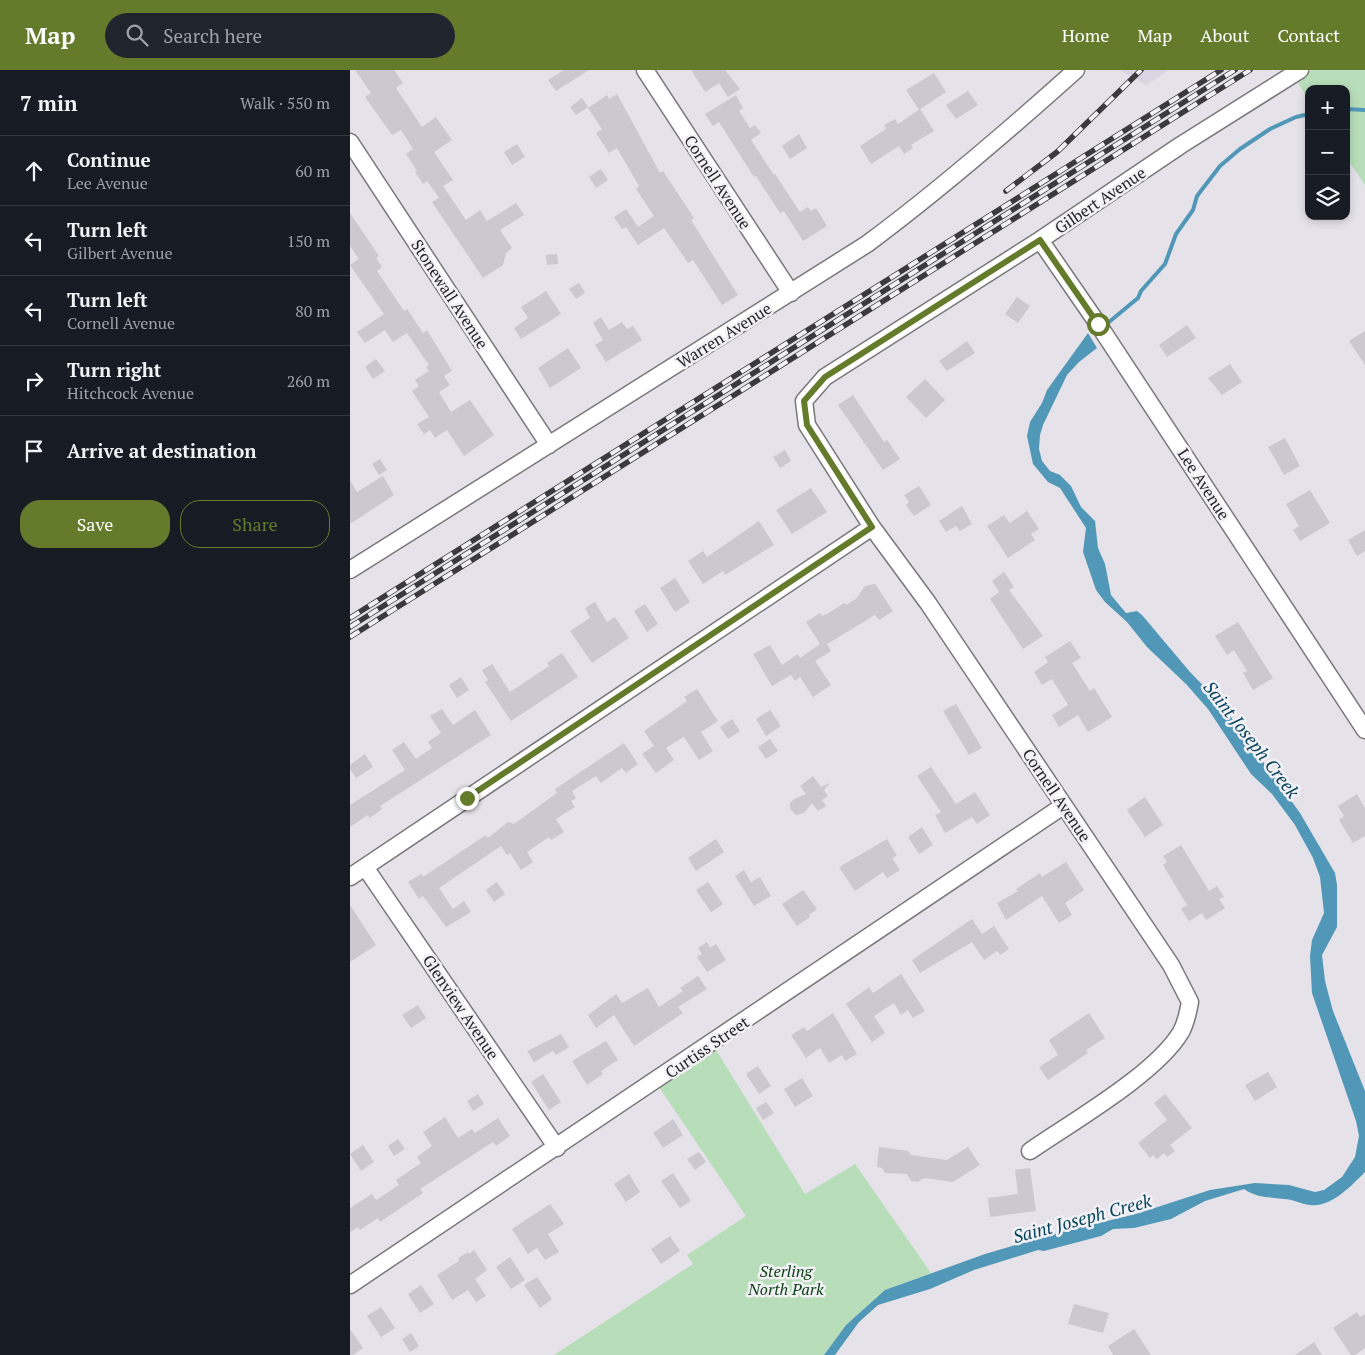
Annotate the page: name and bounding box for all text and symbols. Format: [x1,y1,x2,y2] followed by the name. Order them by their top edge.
[105,13,455,58] search box
[25,19,75,51] text: Map
[123,21,151,49] icon: search
[163,23,262,48] text: Search here
[1062,23,1109,47] text: Home
[1137,23,1172,47] text: Map
[1200,23,1249,47] text: About
[1277,23,1340,47] text: Contact
[1305,85,1350,220] map controls
[1305,85,1350,130] button: +
[20,89,77,117] text: 7 min
[240,92,330,114] text: Walk · 550 m
[1305,130,1350,175] button: −
[679,131,757,233] street label: Cornell Avenue
[67,147,151,172] text: Continue
[20,157,48,185] icon: ahead
[295,160,330,182] text: 60 m
[1050,161,1150,239] street label: Gilbert Avenue
[67,172,148,194] text: Lee Avenue
[1305,175,1350,220] button: layers
[67,217,148,242] text: Turn left
[20,227,48,255] icon: left
[287,230,330,252] text: 150 m
[406,235,494,353] street label: Stonewall Avenue
[67,242,172,264] text: Gilbert Avenue
[67,287,148,312] text: Turn left
[20,297,48,325] icon: left
[672,297,776,373] street label: Warren Avenue
[295,300,330,322] text: 80 m
[67,312,175,334] text: Cornell Avenue
[1087,313,1110,336] route start
[67,357,161,382] text: Turn right
[20,367,48,395] icon: right
[287,370,330,392] text: 260 m
[67,382,194,404] text: Hitchcock Avenue
[20,437,48,465] icon: arrive
[67,438,256,463] text: Arrive at destination
[1173,444,1235,524] street label: Lee Avenue
[20,500,170,548] button: Save
[180,500,330,548] button: Share
[1199,675,1306,803] water label: Saint Joseph Creek
[1018,744,1096,846] street label: Cornell Avenue
[456,787,479,810] route end
[418,950,504,1064] street label: Glenview Avenue
[661,1011,753,1083] street label: Curtiss Street
[1010,1188,1154,1248] water label: Saint Joseph Creek
[747,1260,824,1300] park label: Sterling North Park

